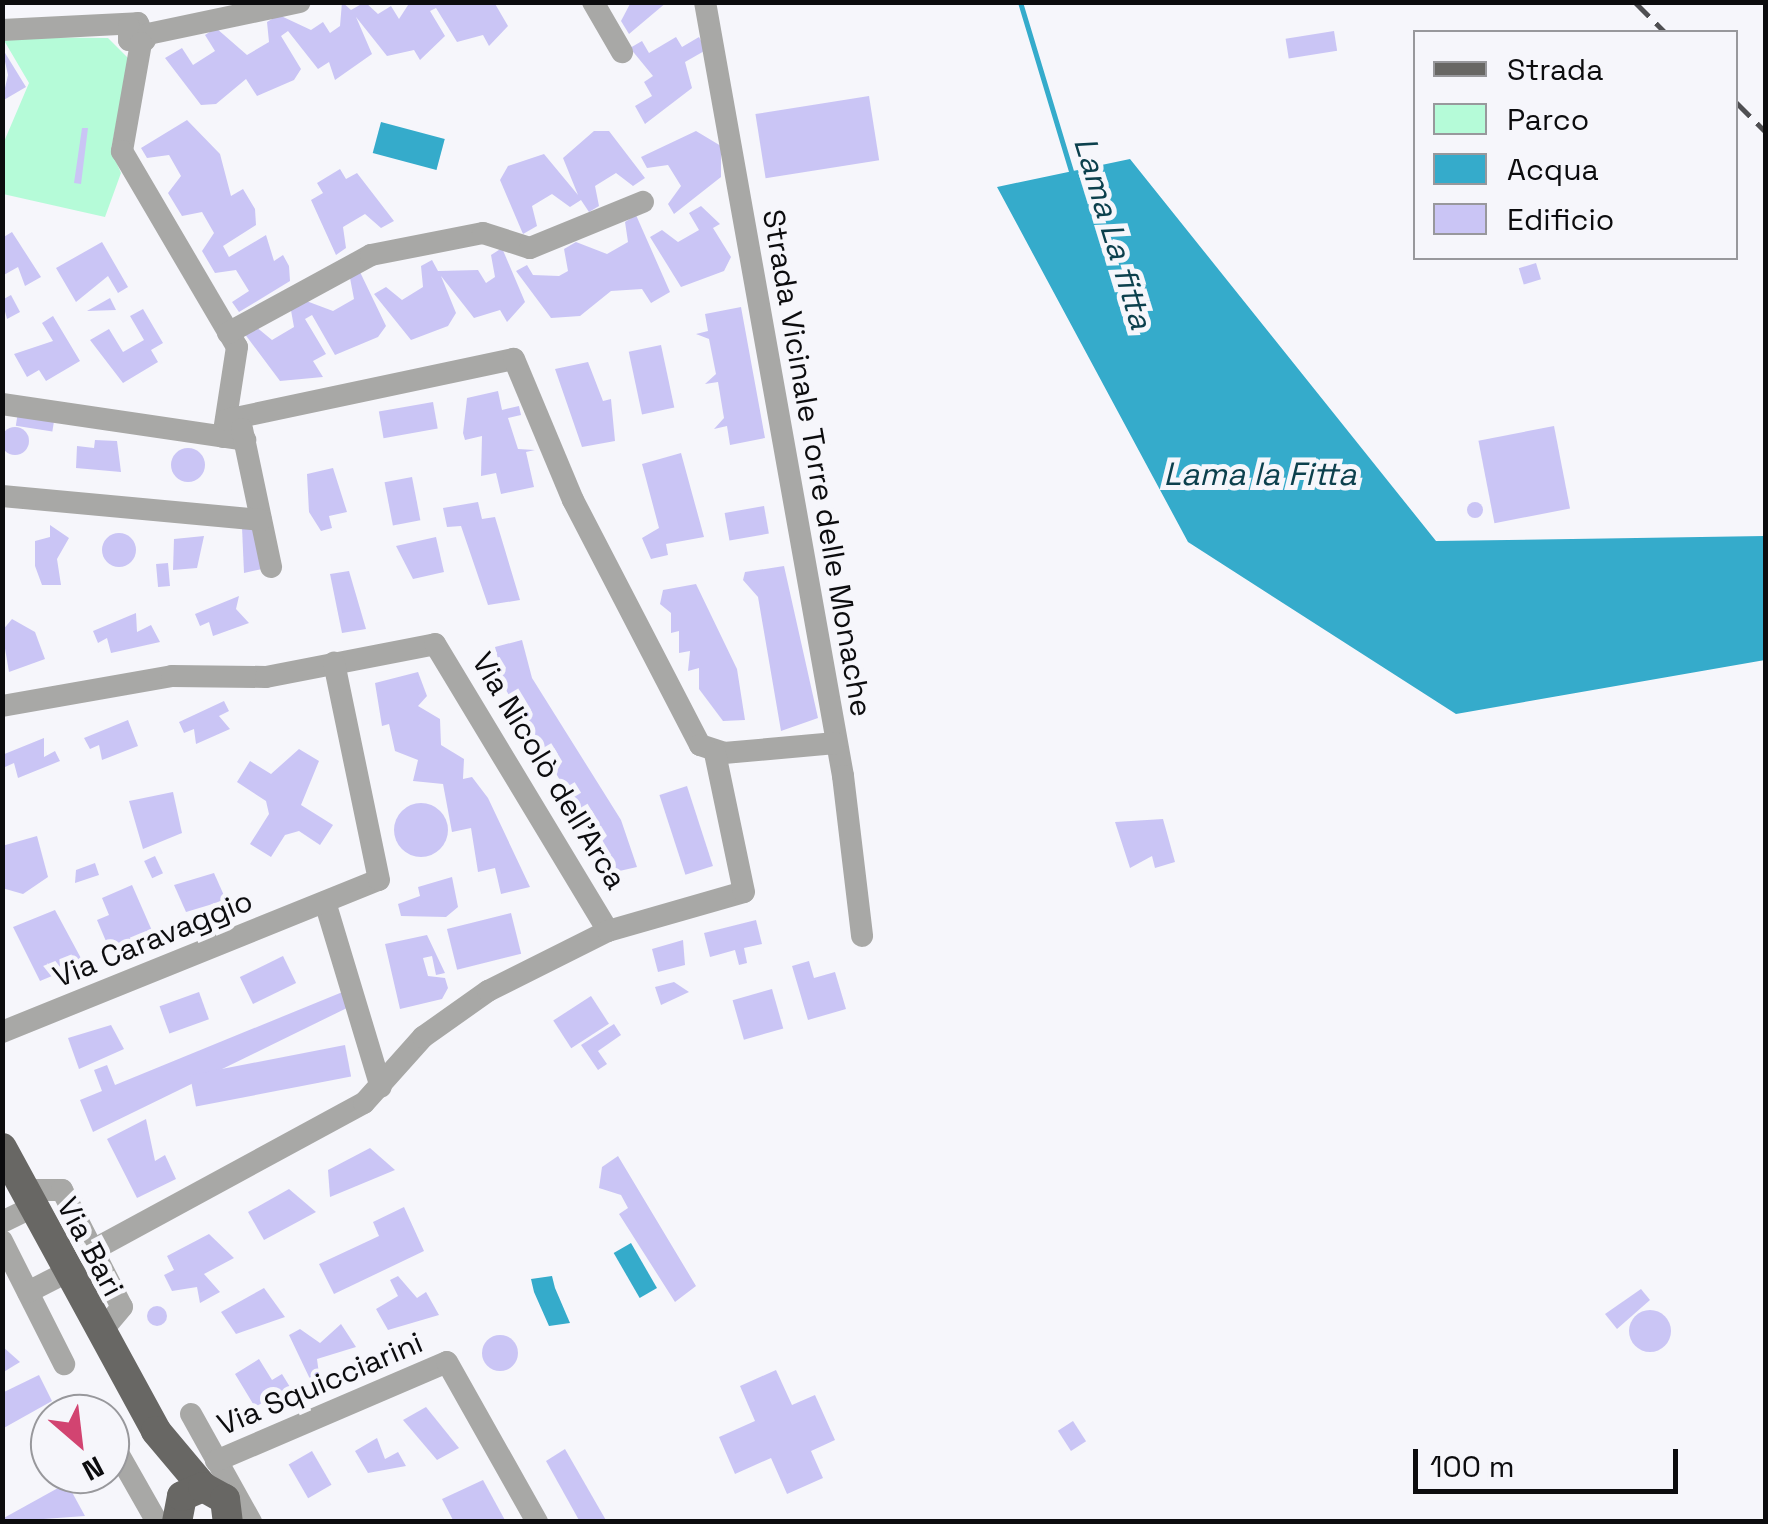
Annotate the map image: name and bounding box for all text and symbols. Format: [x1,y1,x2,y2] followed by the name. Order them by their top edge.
[1413,30,1738,260] legend
[1507,50,1603,89] text: Strada
[1507,100,1589,139] text: Parco
[1066,132,1160,334] water label: Lama La fitta
[1507,150,1599,189] text: Acqua
[1507,200,1614,239] text: Edificio
[755,206,879,720] street label: Strada Vicinale Torre delle Monache
[1163,455,1357,493] water label: Lama la Fitta
[464,646,634,896] street label: Via Nicolò dell'Arca
[48,883,258,995] street label: Via Caravaggio
[49,1191,131,1303] street label: Via Bari
[212,1325,428,1443] street label: Via Squicciarini
[30,1394,130,1494] north arrow
[1418,1429,1683,1491] scale bar
[1430,1447,1515,1486] text: 100 m
[76,1448,110,1489] text: N

